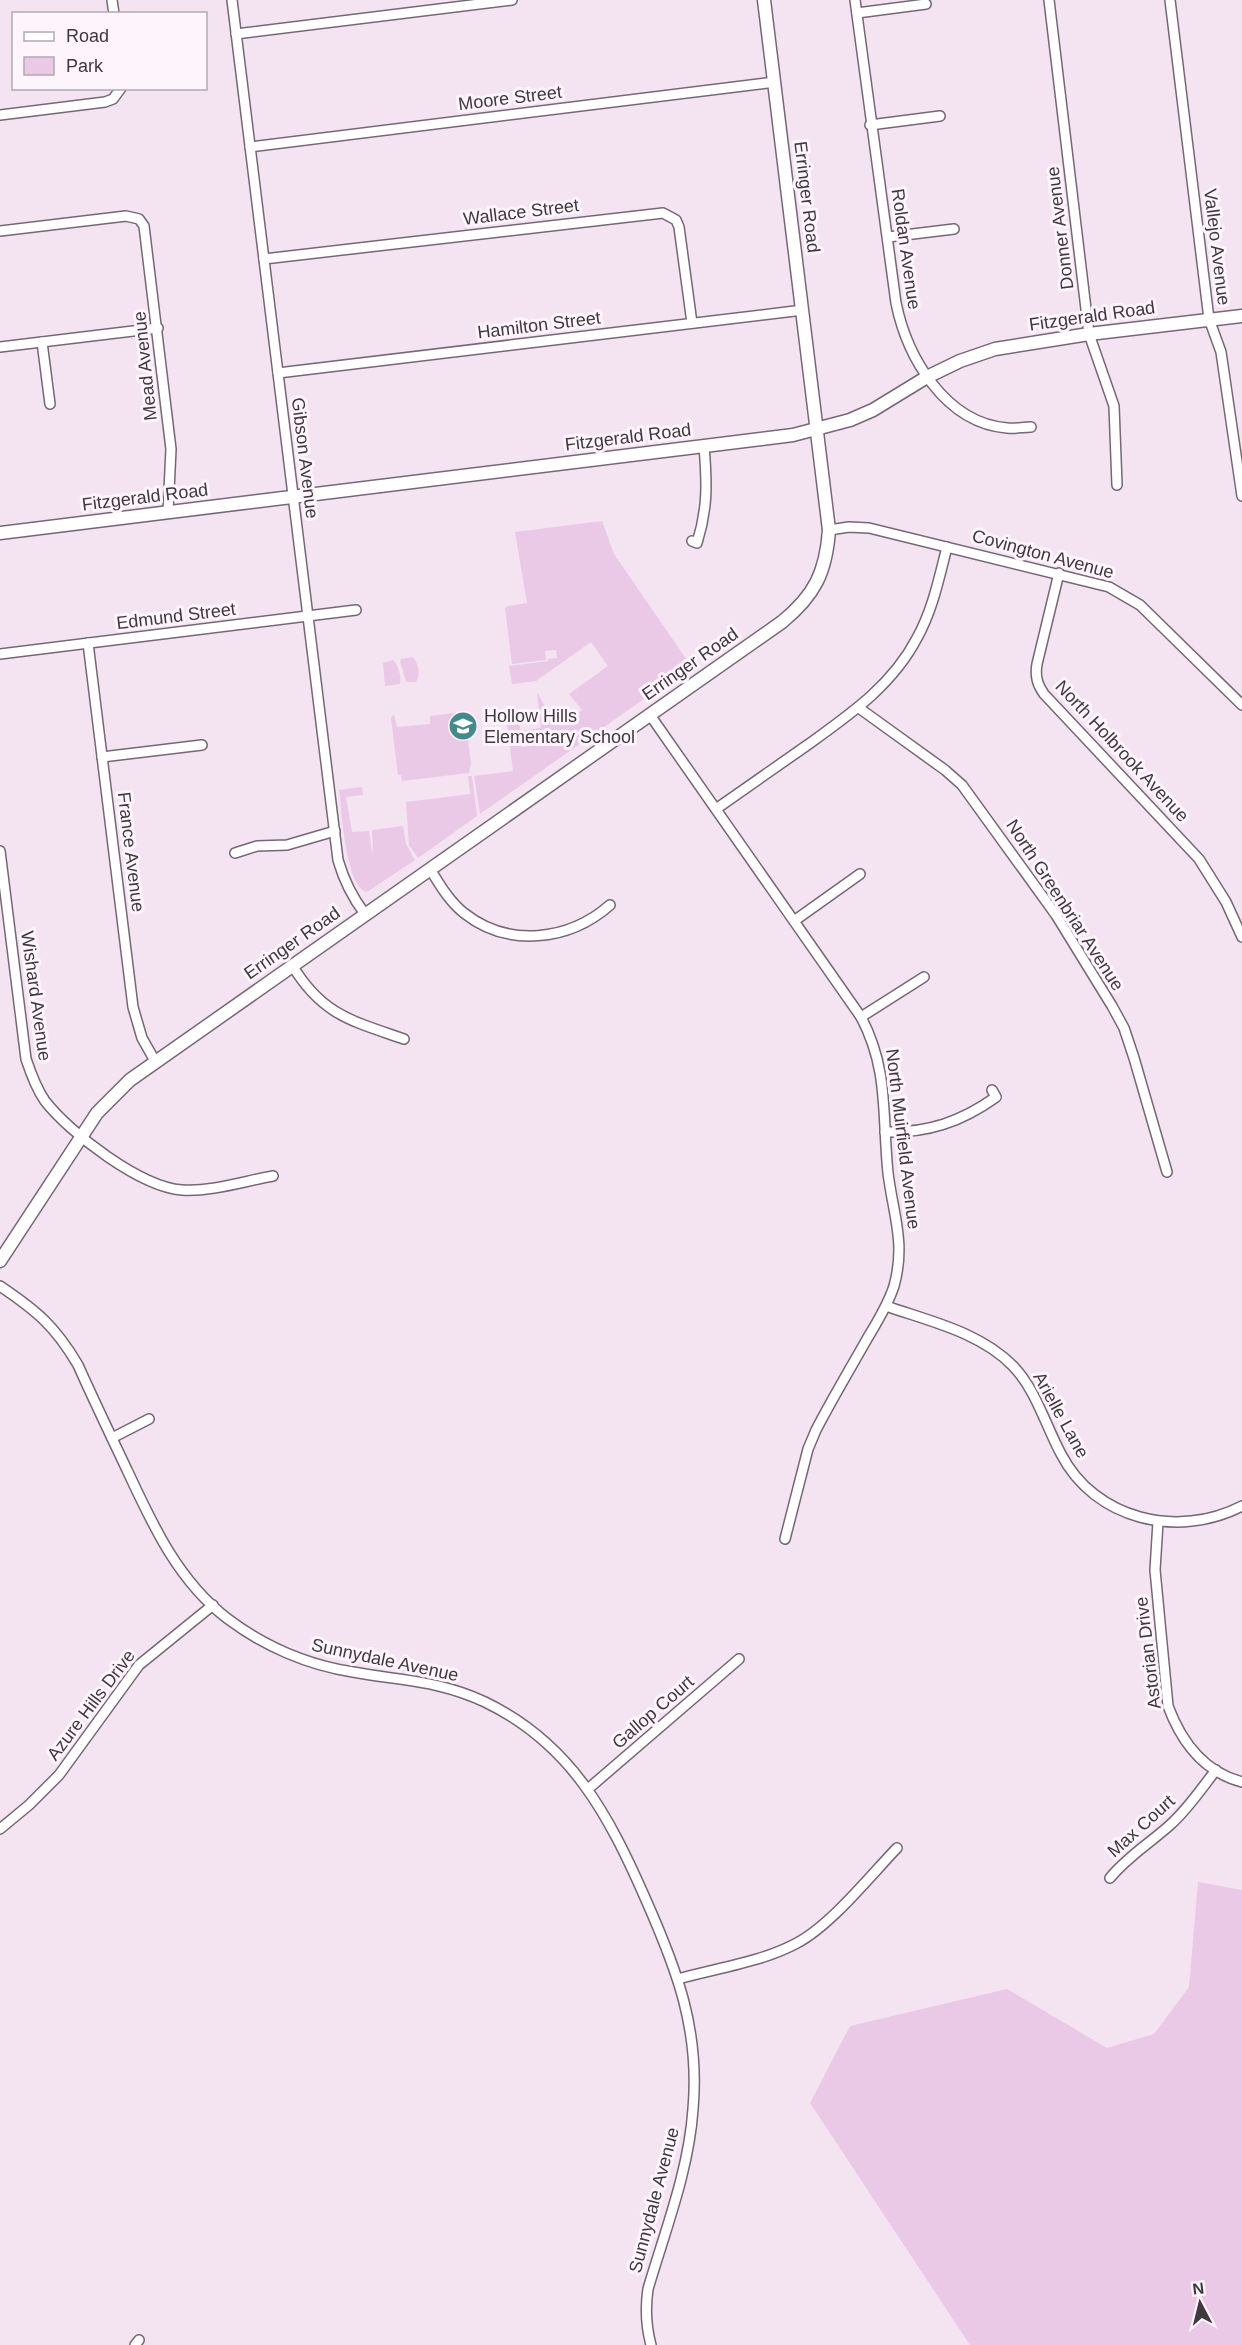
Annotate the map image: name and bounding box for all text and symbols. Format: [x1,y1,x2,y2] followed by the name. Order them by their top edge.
[12,12,207,90] legend
[66,26,109,46] text: Road
[66,56,104,76] text: Park
[457,82,563,114] street label: Moore Street
[790,140,824,254] street label: Erringer Road
[1043,165,1077,291] street label: Donner Avenue
[888,187,924,311] street label: Roldan Avenue
[1200,188,1234,306] street label: Vallejo Avenue
[462,195,580,229] street label: Wallace Street
[1028,297,1156,335] street label: Fitzgerald Road
[476,308,602,342] street label: Hamilton Street
[129,310,161,422] street label: Mead Avenue
[288,396,322,520] street label: Gibson Avenue
[564,419,692,455] street label: Fitzgerald Road
[81,479,209,515] street label: Fitzgerald Road
[970,525,1116,583] street label: Covington Avenue
[115,599,237,633] street label: Edmund Street
[638,624,742,704] street label: Erringer Road
[1051,676,1193,826] street label: North Holbrook Avenue
[484,706,635,747] place label: Hollow Hills Elementary School
[447,710,479,742] school or university icon: Hollow Hills Elementary School
[114,791,148,913] street label: France Avenue
[1002,816,1128,994] street label: North Greenbriar Avenue
[240,903,344,983] street label: Erringer Road
[17,930,55,1062] street label: Wishard Avenue
[882,1048,924,1230] street label: North Muirfield Avenue
[1029,1369,1093,1461] street label: Arielle Lane
[1131,1596,1165,1710] street label: Astorian Drive
[310,1635,460,1685] street label: Sunnydale Avenue
[43,1646,139,1764] street label: Azure Hills Drive
[608,1671,698,1753] street label: Gallop Court
[1103,1791,1179,1861] street label: Max Court
[625,2125,683,2275] street label: Sunnydale Avenue
[1170,2273,1230,2333] north arrow
[1191,2279,1205,2298] text: N

